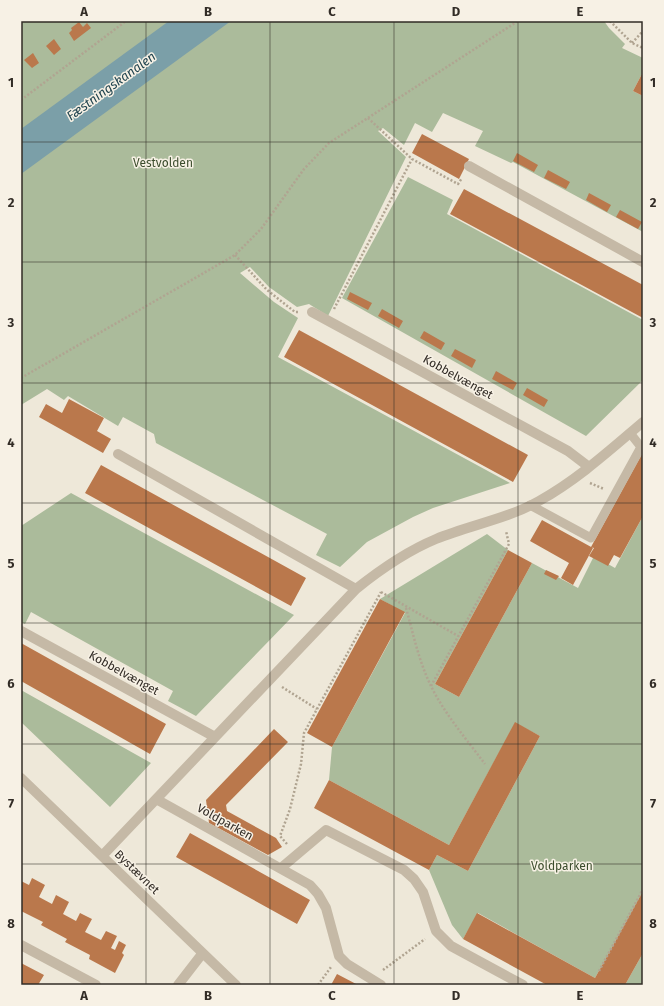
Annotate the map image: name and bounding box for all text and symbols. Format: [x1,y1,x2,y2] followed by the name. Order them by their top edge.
[79,4,88,19] text: A
[204,4,212,19] text: B
[328,4,336,19] text: C
[452,4,461,19] text: D
[577,4,584,19] text: E
[64,49,158,123] water label: Fæstningskanalen
[8,75,14,90] text: 1
[650,75,656,90] text: 1
[133,156,193,170] park label: Vestvolden
[8,195,15,210] text: 2
[650,195,657,210] text: 2
[7,315,15,330] text: 3
[649,315,657,330] text: 3
[421,352,496,402] street label: Kobbelvænget
[7,435,15,450] text: 4
[649,435,657,450] text: 4
[8,556,15,571] text: 5
[650,556,657,571] text: 5
[87,648,162,698] street label: Kobbelvænget
[7,676,15,691] text: 6
[649,676,657,691] text: 6
[8,796,14,811] text: 7
[650,796,656,811] text: 7
[195,801,255,843] street label: Voldparken
[112,847,163,897] street label: Bystævnet
[531,859,593,873] park label: Voldparken
[7,916,15,931] text: 8
[649,916,657,931] text: 8
[79,988,88,1003] text: A
[204,988,212,1003] text: B
[328,988,336,1003] text: C
[452,988,461,1003] text: D
[577,988,584,1003] text: E

